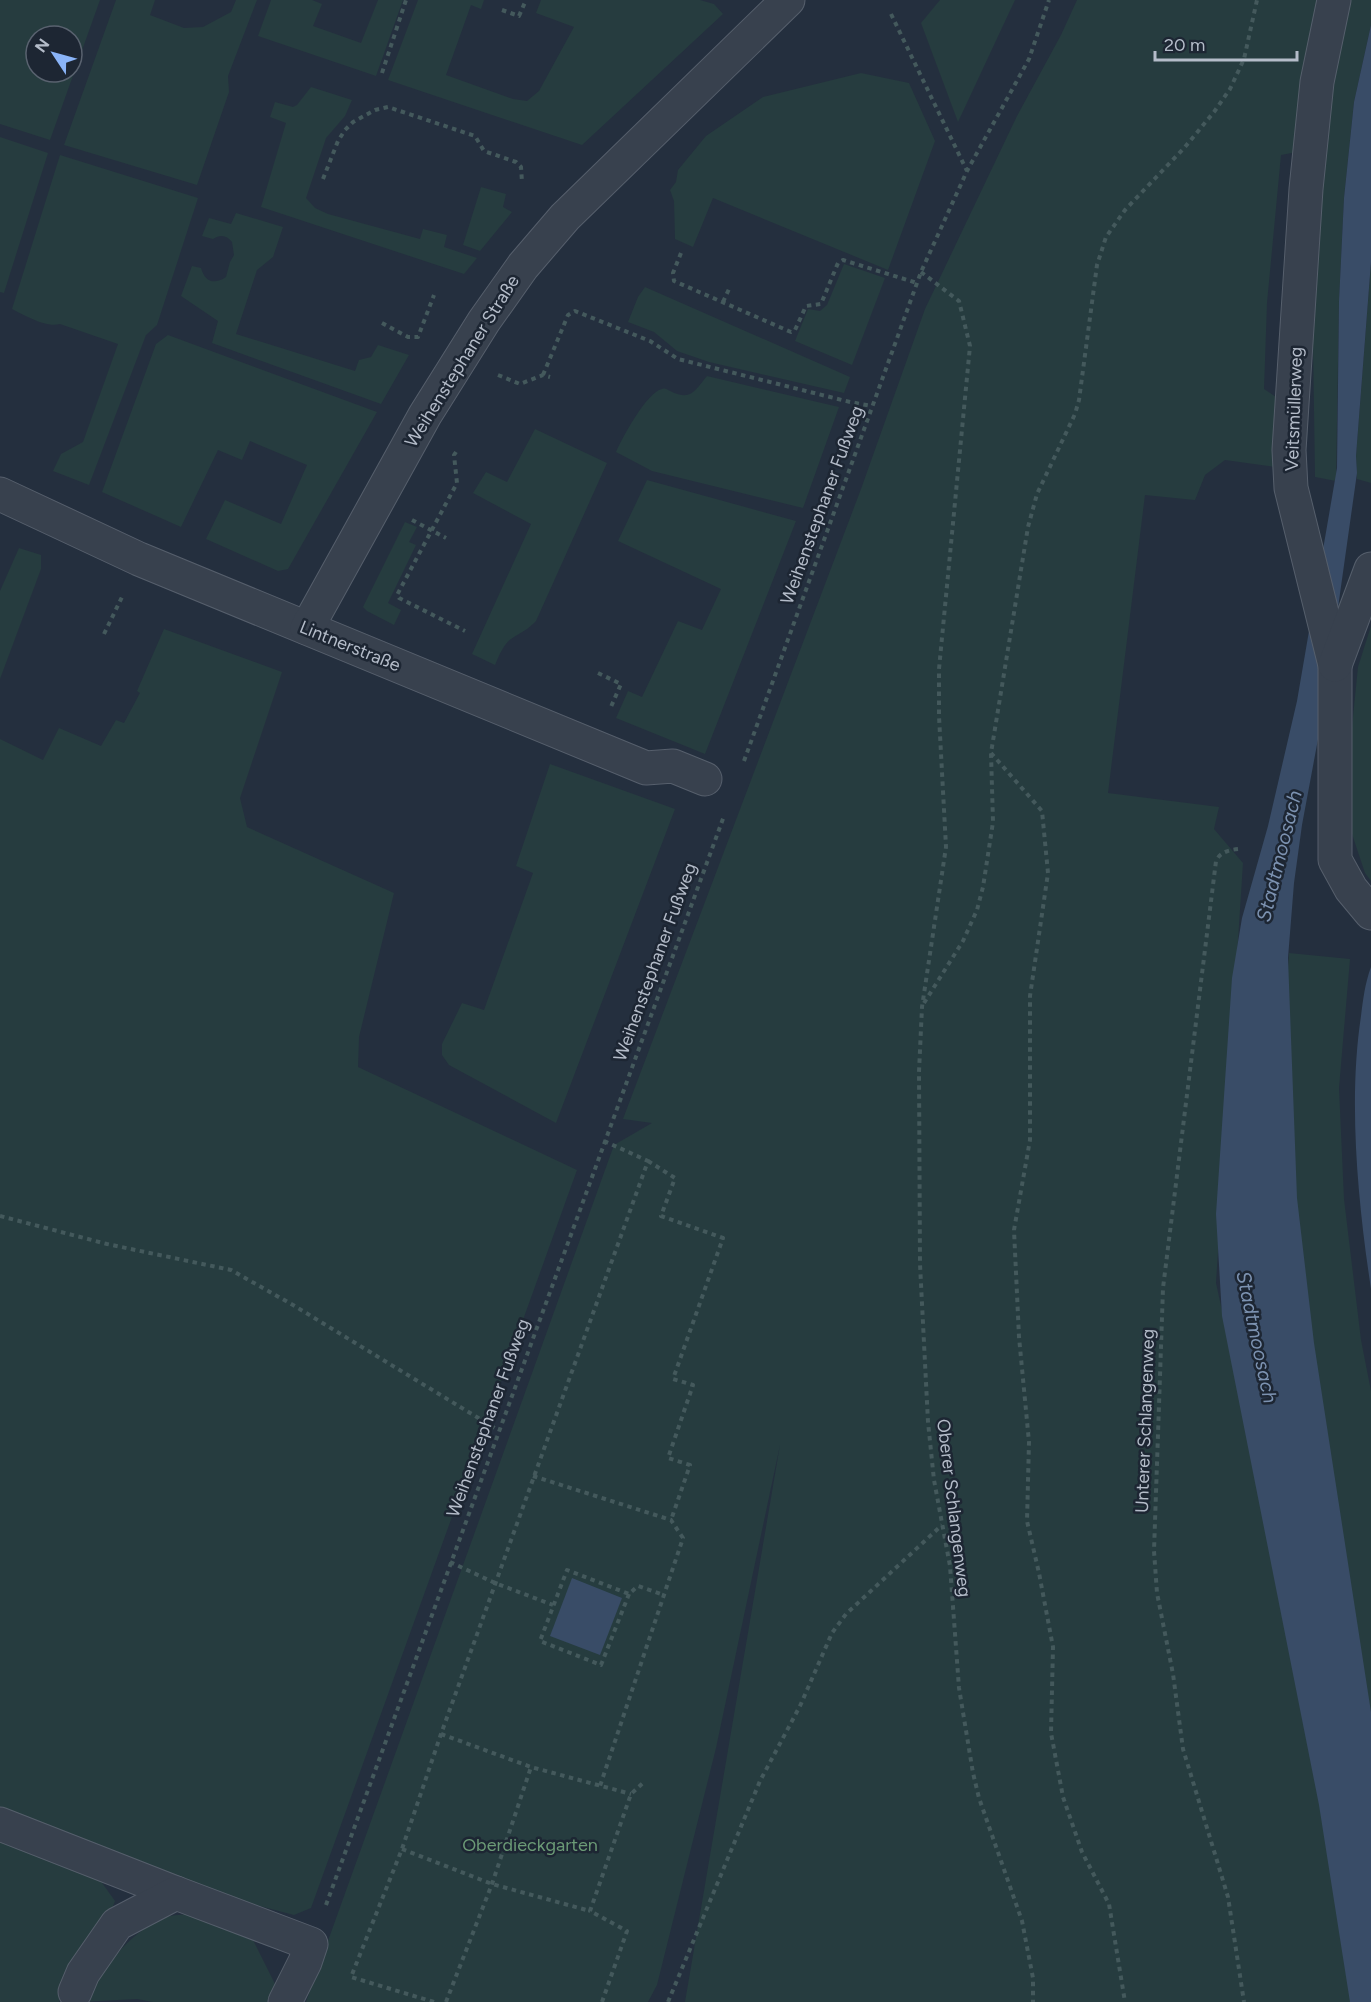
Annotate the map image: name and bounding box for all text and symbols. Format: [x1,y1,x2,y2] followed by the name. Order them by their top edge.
[24,24,84,84] north arrow
[1155,24,1298,62] scale bar
[1164,34,1205,56] text: 20 m
[31,35,54,56] text: N
[400,271,524,451] street label: Weihenstephaner Straße
[1281,346,1307,472] street label: Veitsmüllerweg
[776,403,868,607] street label: Weihenstephaner Fußweg
[296,616,404,676] street label: Lintnerstraße
[1251,788,1307,924] water label: Stadtmoosach
[609,860,701,1064] street label: Weihenstephaner Fußweg
[1231,1269,1283,1405] water label: Stadtmoosach
[442,1316,534,1520] street label: Weihenstephaner Fußweg
[1131,1328,1159,1514] street label: Unterer Schlangenweg
[932,1418,976,1598] street label: Oberer Schlangenweg
[462,1834,598,1856] park label: Oberdieckgarten

